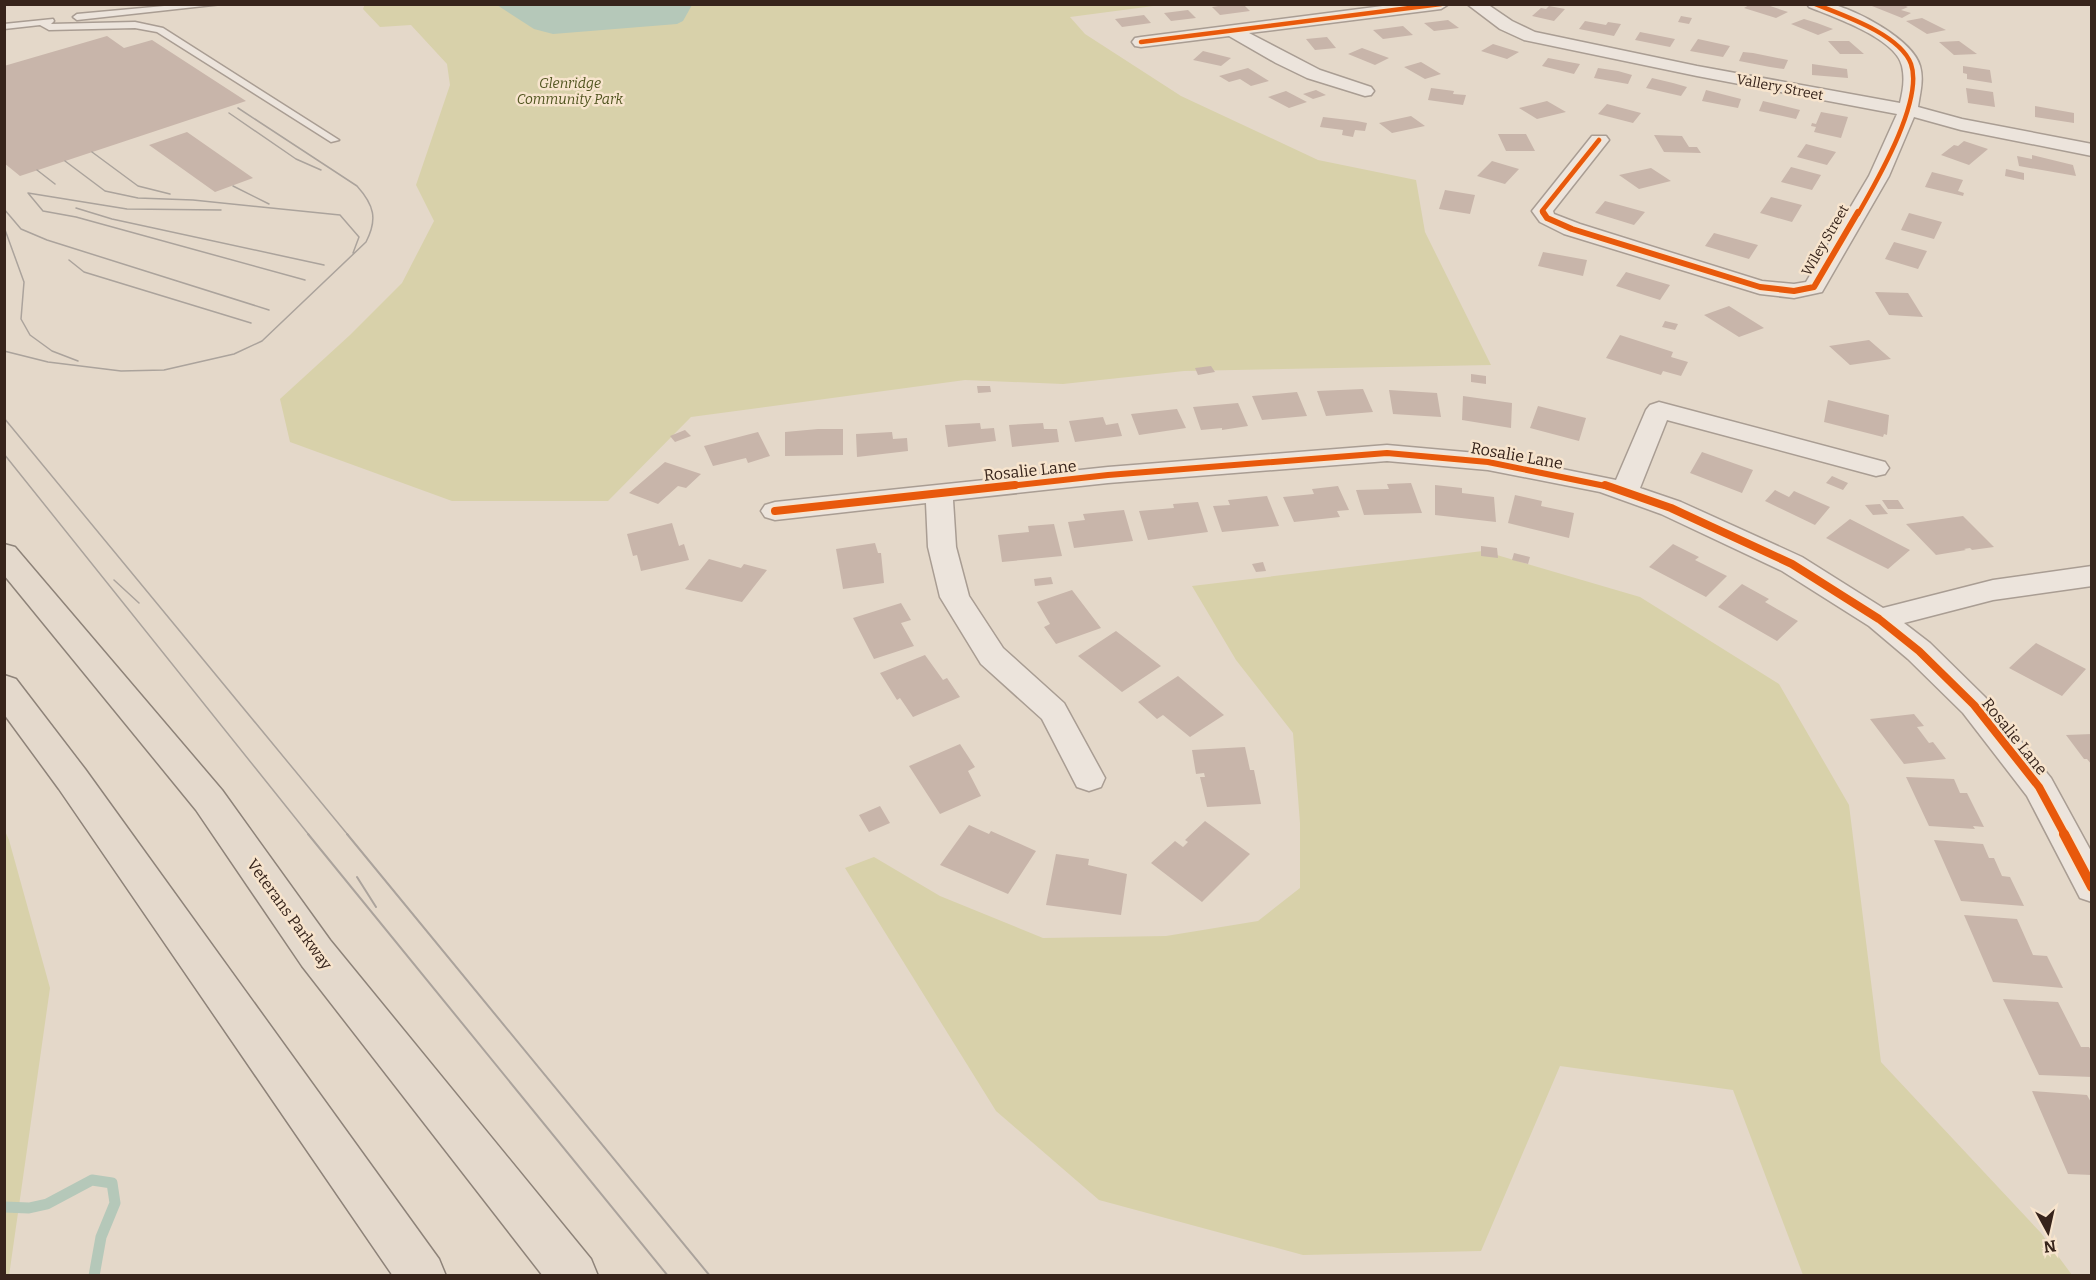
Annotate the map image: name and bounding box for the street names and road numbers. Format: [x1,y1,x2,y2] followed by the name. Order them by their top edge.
[1735,71,1825,104] street label: Vallery Street
[1798,202,1853,279] street label: Wiley Street
[1469,438,1565,473] street label: Rosalie Lane
[983,456,1077,485] street label: Rosalie Lane
[1978,694,2051,779] street label: Rosalie Lane
[243,855,336,974] street label: Veterans Parkway

